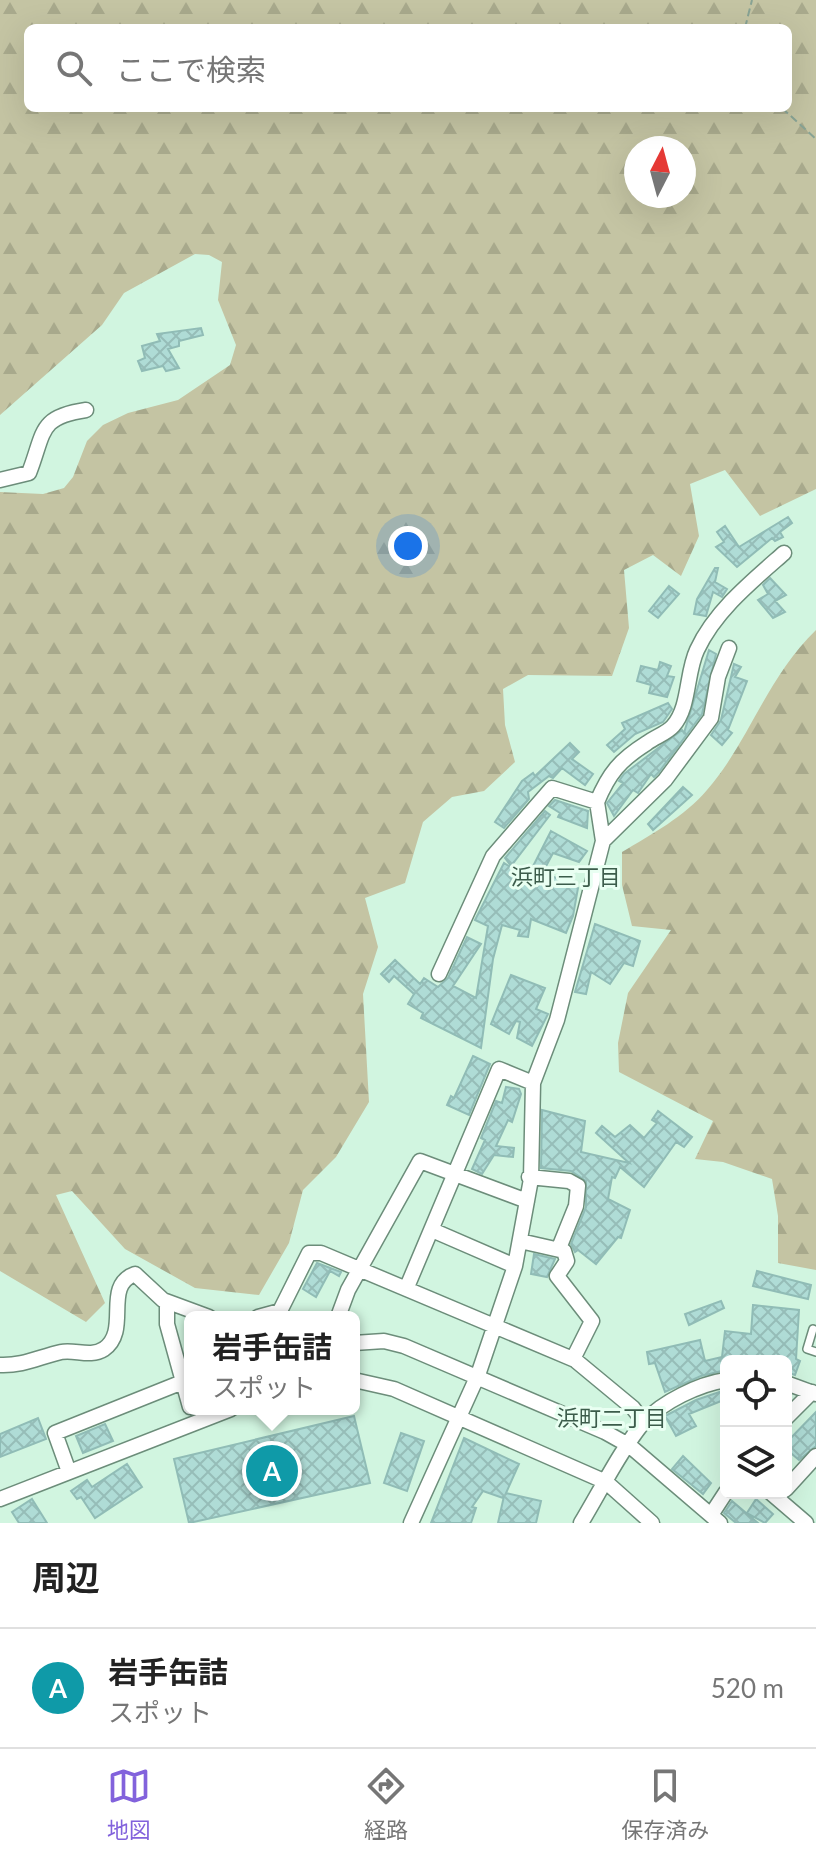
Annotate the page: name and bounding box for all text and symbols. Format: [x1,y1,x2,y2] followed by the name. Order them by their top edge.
[24,24,792,112] search box
[52,46,96,90] icon: search
[116,51,266,87] text: ここで検索
[624,136,696,208] north arrow
[388,526,428,566] your location
[511,863,621,890] district label: 浜町三丁目
[184,1311,360,1415] popup
[212,1328,332,1364] text: 岩手缶詰
[720,1355,792,1499] map controls
[720,1355,792,1427] button: locate
[212,1371,316,1403] text: スポット
[557,1404,667,1431] district label: 浜町二丁目
[720,1427,792,1499] button: layers
[246,1441,298,1501] pin: A
[32,1556,100,1597] text: 周辺
[108,1653,228,1689] text: 岩手缶詰
[49,1672,67,1704] text: A
[711,1672,784,1704] text: 520 m
[108,1696,212,1728] text: スポット
[107,1764,151,1844] tab: 地図
[364,1764,408,1844] tab: 経路
[621,1764,709,1844] tab: 保存済み

